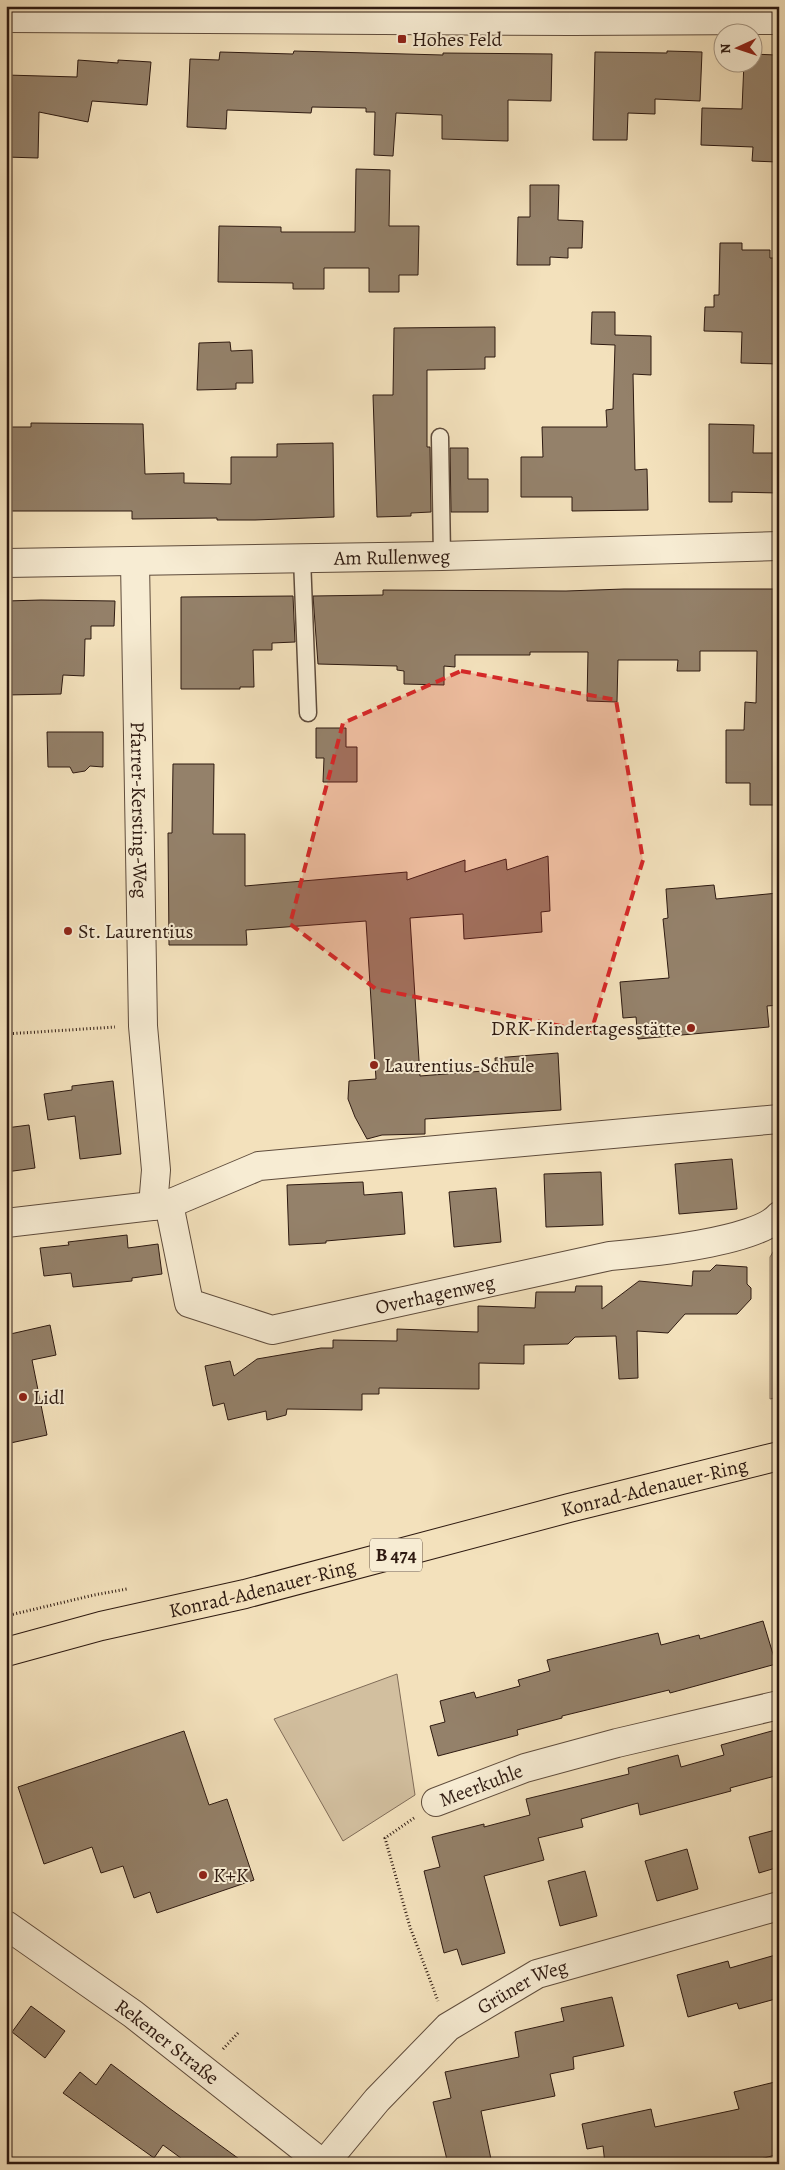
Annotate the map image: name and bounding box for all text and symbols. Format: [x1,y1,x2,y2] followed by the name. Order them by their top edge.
[712,22,762,72] north arrow
[412,26,502,53] place label: Hohes Feld
[396,33,408,45] marker: Hohes Feld
[716,43,735,54] text: N
[333,542,450,571] street label: Am Rullenweg
[124,721,154,899] street label: Pfarrer-Kersting-Weg
[78,918,194,945] place label: St. Laurentius
[62,925,74,937] marker: St. Laurentius
[491,1015,681,1042] place label: DRK-Kindertagesstätte
[685,1022,697,1034] marker: DRK-Kindertagesstätte
[384,1052,534,1079] place label: Laurentius-Schule
[368,1059,380,1071] marker: Laurentius-Schule
[373,1268,497,1321] street label: Overhagenweg
[33,1384,65,1411] place label: Lidl
[17,1391,29,1403] marker: Lidl
[558,1451,750,1523] street label: Konrad-Adenauer-Ring
[370,1538,422,1572] road number: B 474
[166,1552,358,1624] street label: Konrad-Adenauer-Ring
[435,1757,527,1813] street label: Meerkuhle
[213,1862,249,1889] place label: K+K
[197,1869,209,1881] marker: K+K
[472,1953,570,2020] street label: Grüner Weg
[110,1992,225,2091] street label: Rekener Straße

